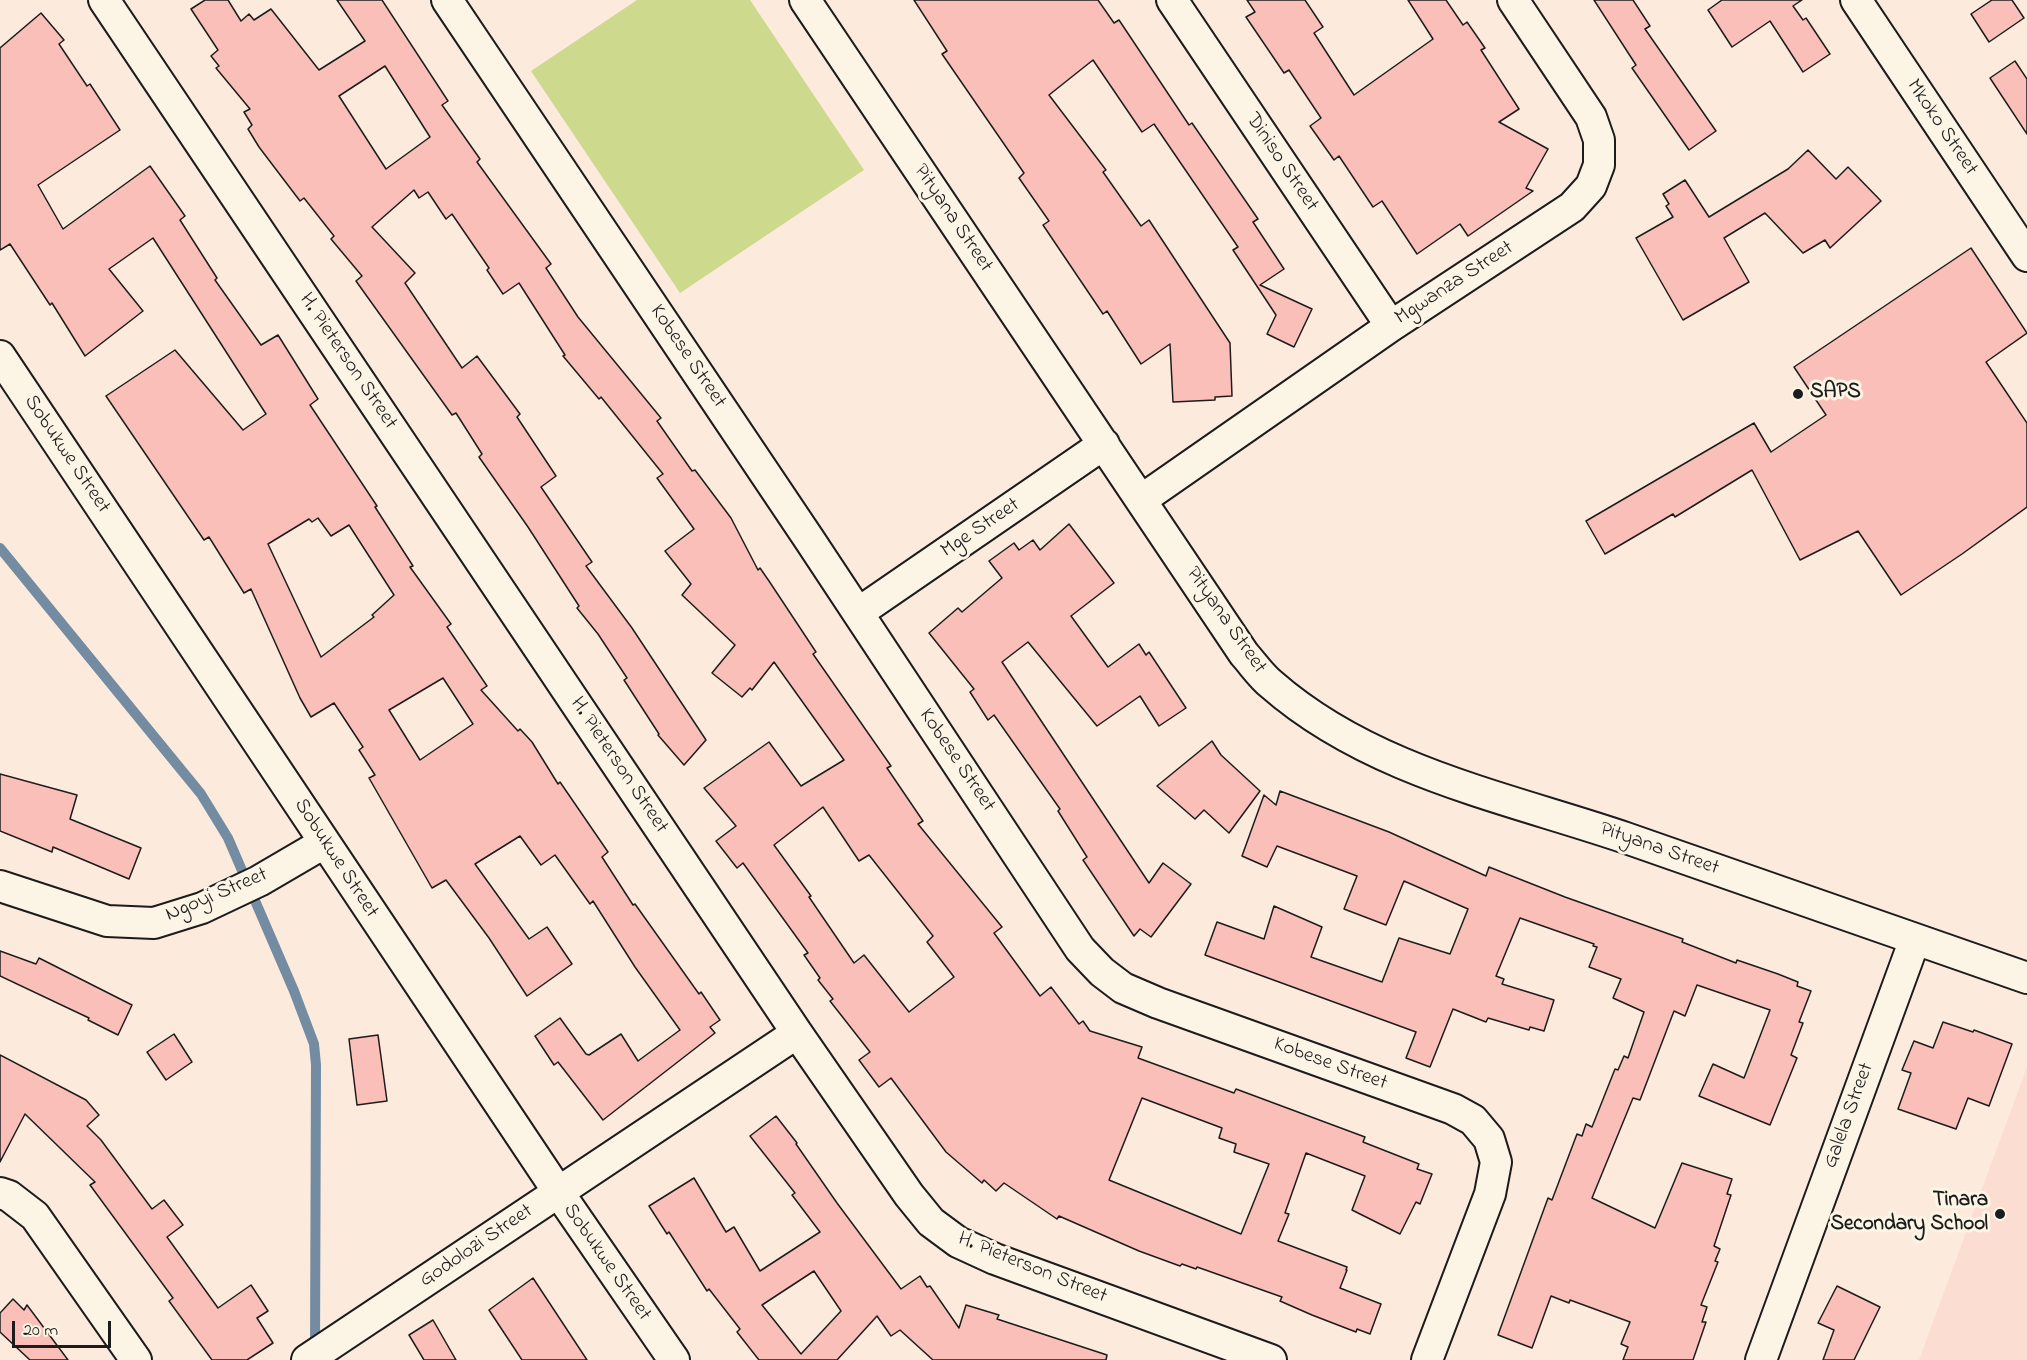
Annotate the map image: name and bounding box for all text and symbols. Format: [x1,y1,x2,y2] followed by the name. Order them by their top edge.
[1900,75,1982,181] street label: Mkoko Street
[1239,109,1323,217] street label: Diniso Street
[907,160,997,278] street label: Pityana Street
[1391,236,1519,332] street label: Mgwanza Street
[292,289,402,435] street label: H. Pieterson Street
[643,301,731,413] street label: Kobese Street
[1810,381,1861,407] place label: SAPS
[1791,387,1805,401] marker: SAPS
[17,391,115,519] street label: Sobukwe Street
[937,493,1025,565] street label: Mge Street
[1179,563,1271,679] street label: Pityana Street
[563,693,673,839] street label: H. Pieterson Street
[912,705,1000,817] street label: Kobese Street
[287,795,383,923] street label: Sobukwe Street
[1596,818,1722,882] street label: Pityana Street
[162,863,272,929] street label: Ngoyi Street
[1270,1033,1390,1097] street label: Kobese Street
[1819,1060,1881,1172] street label: Galela Street
[1830,1189,1988,1239] place label: Tinara Secondary School
[415,1200,539,1294] street label: Godolozi Street
[556,1200,656,1326] street label: Sobukwe Street
[1993,1207,2007,1221] marker: Tinara Secondary School
[954,1228,1110,1310] street label: H. Pieterson Street
[15,1309,114,1347] scale bar
[23,1318,58,1344] text: 20 m

